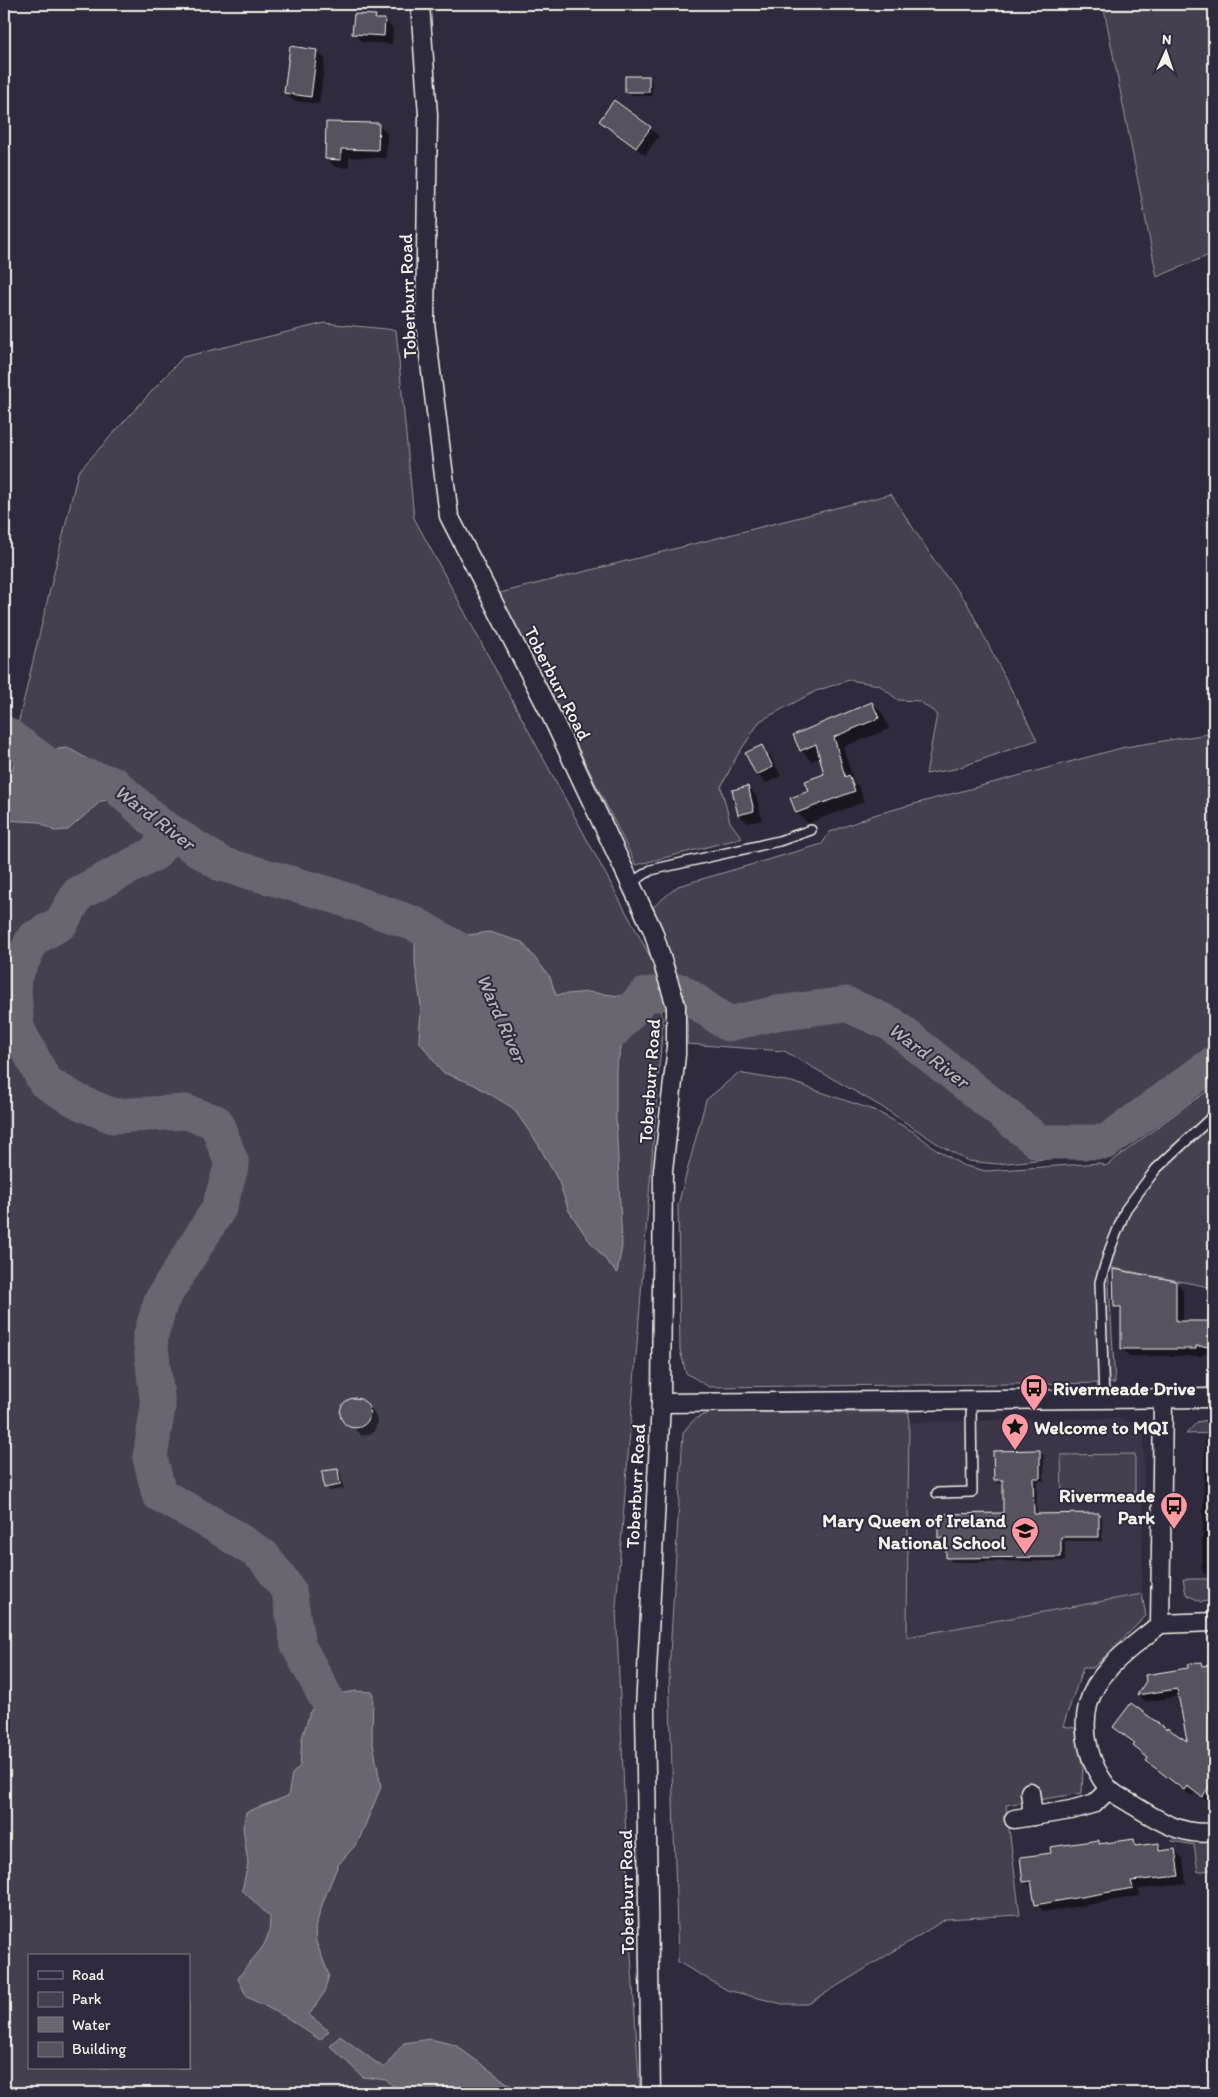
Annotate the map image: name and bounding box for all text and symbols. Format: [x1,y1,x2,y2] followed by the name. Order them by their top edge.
[1140,28,1190,78] north arrow
[1161,31,1172,48] text: N
[394,233,421,359] street label: Toberburr Road
[519,622,596,745] street label: Toberburr Road
[110,779,202,856] water label: Ward River
[472,970,533,1068] water label: Ward River
[634,1017,665,1144] street label: Toberburr Road
[884,1017,976,1094] water label: Ward River
[1019,1373,1049,1412] bus stop icon: Rivermeade Drive
[1053,1377,1196,1400] place label: Rivermeade Drive
[1000,1412,1030,1451] place icon: Welcome to MQI
[1034,1416,1169,1439] place label: Welcome to MQI
[621,1422,650,1549] street label: Toberburr Road
[1059,1484,1155,1529] place label: Rivermeade Park
[1159,1491,1189,1530] bus stop icon: Rivermeade Park
[822,1509,1007,1554] place label: Mary Queen of Ireland National School
[1010,1516,1040,1555] school or university icon: Mary Queen of Ireland National School
[614,1829,639,1955] street label: Toberburr Road
[28,1954,190,2070] legend
[72,1966,105,1984] text: Road
[72,1990,102,2008] text: Park
[72,2016,111,2034] text: Water
[72,2040,126,2058] text: Building

